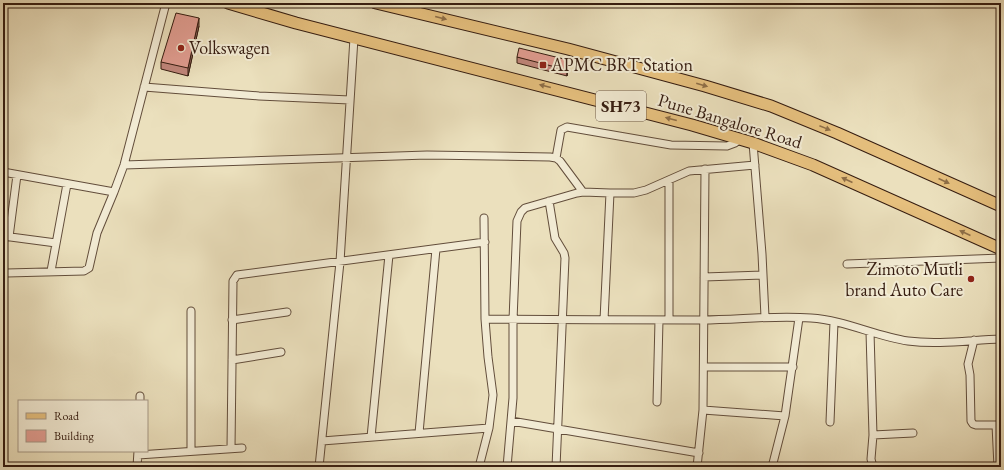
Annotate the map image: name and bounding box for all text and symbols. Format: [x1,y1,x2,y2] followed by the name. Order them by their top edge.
[435,16,447,22] one-way arrow
[189,36,271,59] place label: Volkswagen
[176,43,186,53] marker: Volkswagen
[550,53,693,76] place label: APMC BRT Station
[538,60,548,70] marker: APMC BRT Station
[539,83,552,89] one-way arrow
[696,83,709,89] one-way arrow
[655,88,806,154] street label: Pune Bangalore Road
[596,91,646,121] road number: SH73
[665,116,677,122] one-way arrow
[820,126,832,132] one-way arrow
[841,177,852,183] one-way arrow
[939,178,951,184] one-way arrow
[960,230,971,236] one-way arrow
[845,257,964,301] place label: Zimoto Mutli brand Auto Care
[966,274,976,284] marker: Zimoto Mutli brand Auto Care
[18,400,148,452] legend
[54,408,80,424] text: Road
[54,428,95,444] text: Building

